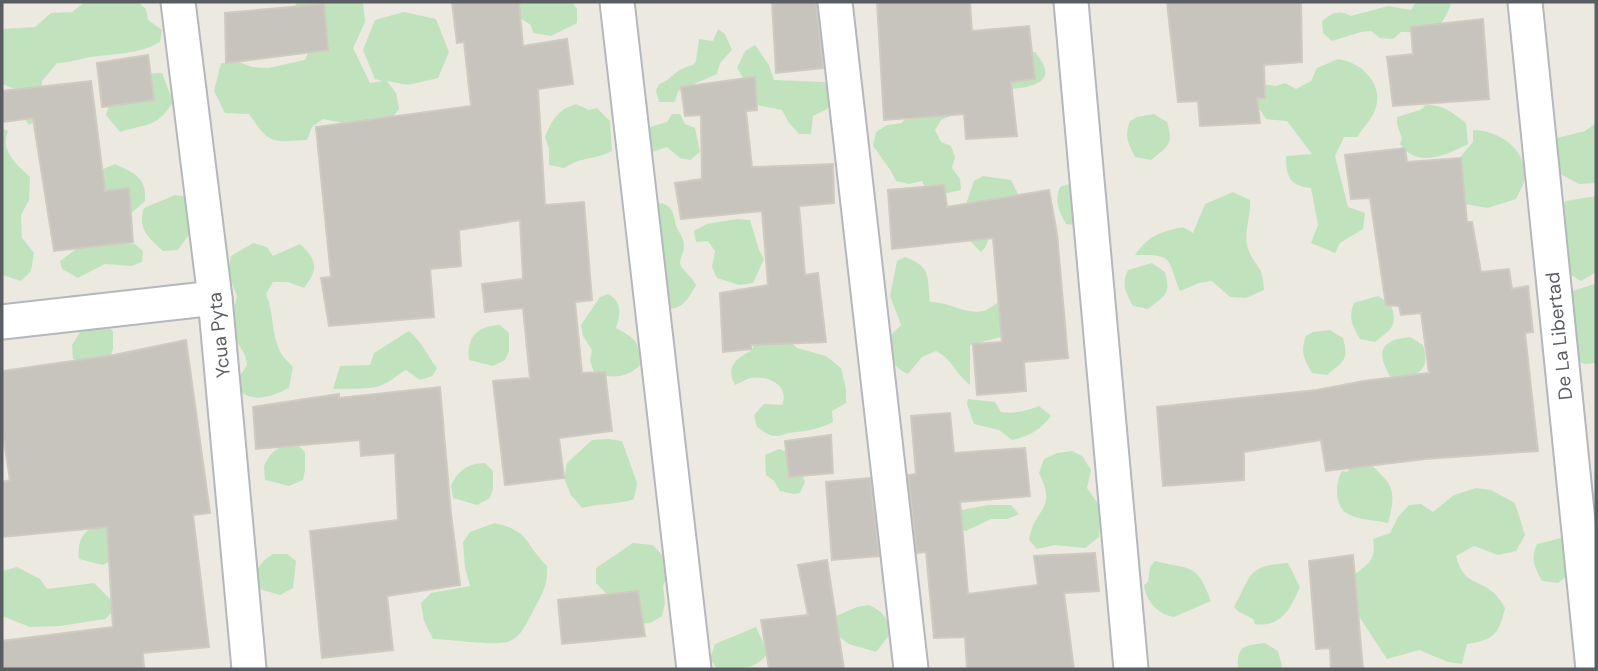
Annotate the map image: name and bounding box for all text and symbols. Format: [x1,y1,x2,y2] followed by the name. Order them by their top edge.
[1540,271,1578,401] street label: De La Libertad
[202,291,236,379] street label: Ycua Pyta

